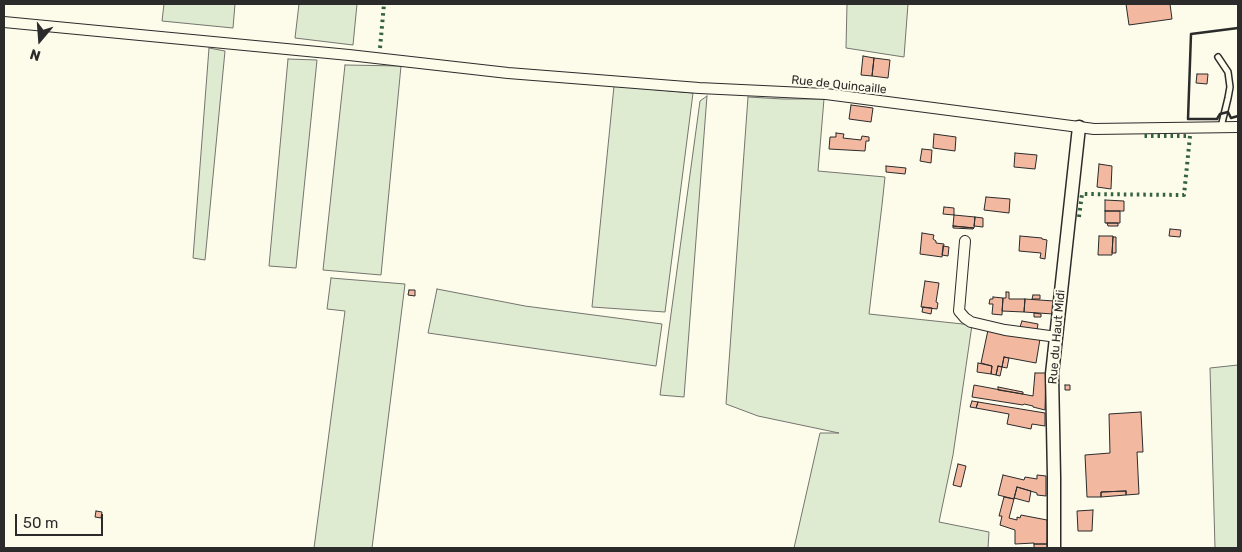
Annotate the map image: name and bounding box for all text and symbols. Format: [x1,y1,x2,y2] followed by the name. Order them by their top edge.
[15,15,65,65] north arrow
[28,45,43,64] text: N
[791,73,887,97] street label: Rue de Quincaille
[1046,289,1068,385] street label: Rue du Haut Midi
[18,504,105,536] scale bar
[23,514,58,532] text: 50 m

